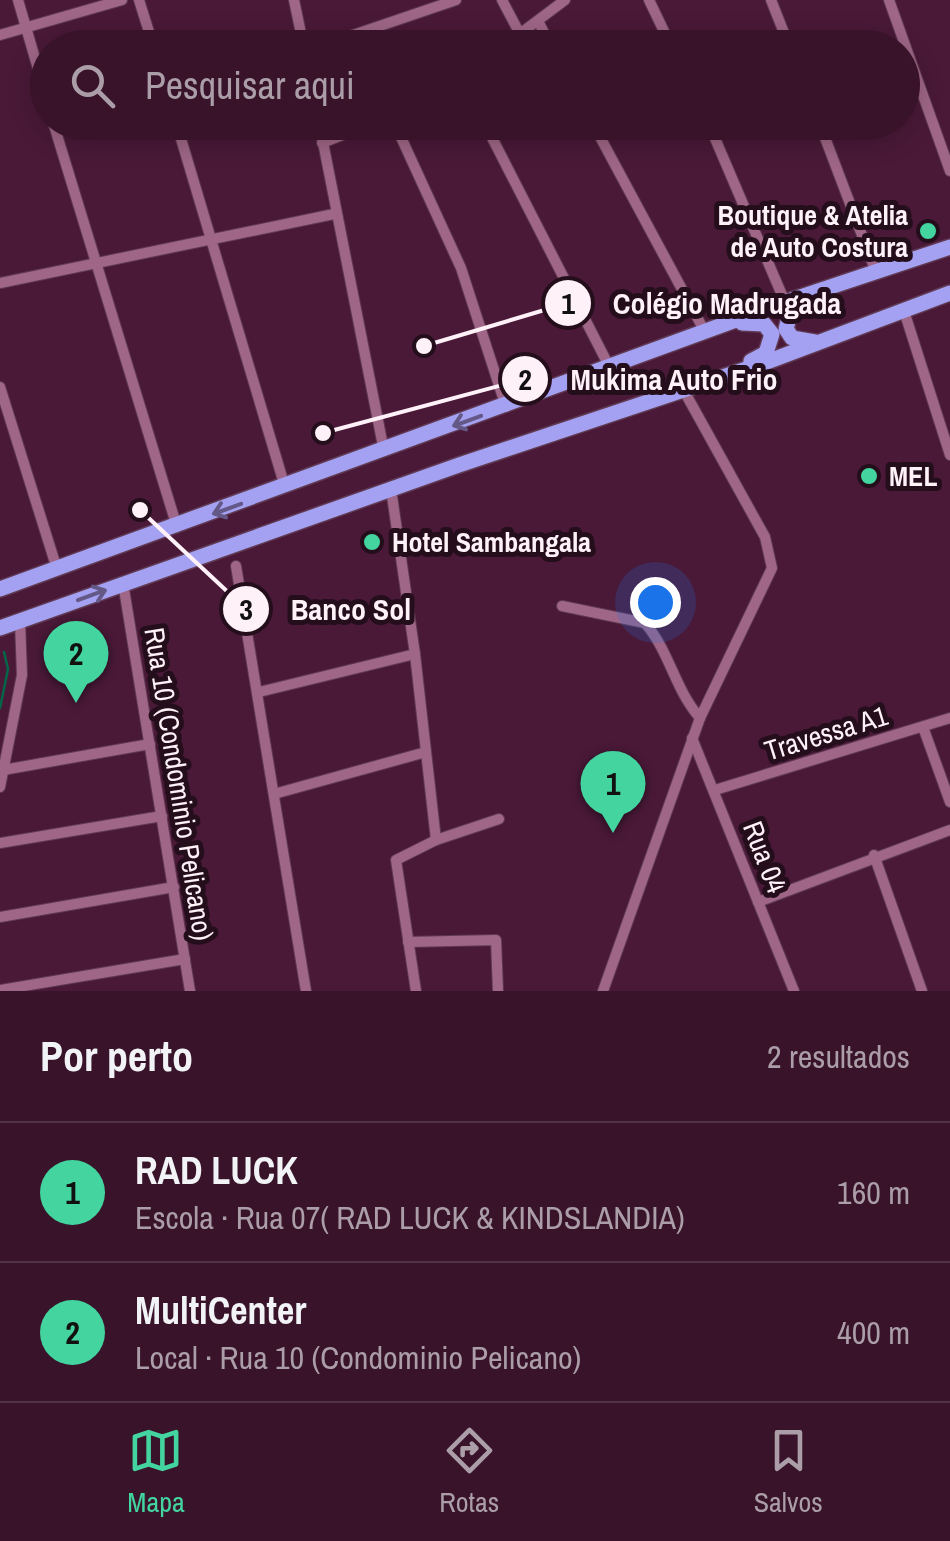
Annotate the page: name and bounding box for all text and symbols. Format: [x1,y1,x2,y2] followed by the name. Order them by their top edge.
[30,30,920,140] search box
[65,58,120,113] icon: search
[145,60,355,111] text: Pesquisar aqui
[717,196,908,266] place label: Boutique & Atelia de Auto Costura
[917,220,939,242] marker: Boutique & Atelia de Auto Costura
[543,273,861,333] callout: Colégio Madrugada
[561,283,575,323] text: 1
[613,283,841,323] text: Colégio Madrugada
[500,349,797,409] callout: Mukima Auto Frio
[518,359,532,399] text: 2
[571,359,777,399] text: Mukima Auto Frio
[452,413,483,431] one-way arrow
[889,457,937,495] place label: MEL
[858,465,880,487] marker: MEL
[212,501,243,519] one-way arrow
[392,523,591,561] place label: Hotel Sambangala
[361,531,383,553] marker: Hotel Sambangala
[630,577,681,628] your location
[221,579,431,639] callout: Banco Sol
[75,584,107,602] one-way arrow
[239,589,253,629] text: 3
[291,589,411,629] text: Banco Sol
[44,620,108,703] pin: 2
[135,625,223,943] street label: Rua 10 (Condominio Pelicano)
[760,696,892,770] street label: Travessa A1
[580,750,646,833] pin: 1
[734,816,796,899] street label: Rua 04
[40,1028,193,1084] text: Por perto
[767,1035,910,1078] text: 2 resultados
[135,1145,298,1196] text: RAD LUCK
[65,1171,80,1214] text: 1
[837,1171,910,1214] text: 160 m
[135,1196,685,1239] text: Escola · Rua 07( RAD LUCK & KINDSLANDIA)
[135,1285,306,1336] text: MultiCenter
[65,1311,80,1354] text: 2
[837,1311,910,1354] text: 400 m
[135,1336,581,1379] text: Local · Rua 10 (Condominio Pelicano)
[127,1423,185,1521] tab: Mapa
[439,1423,499,1521] tab: Rotas
[754,1423,823,1521] tab: Salvos

